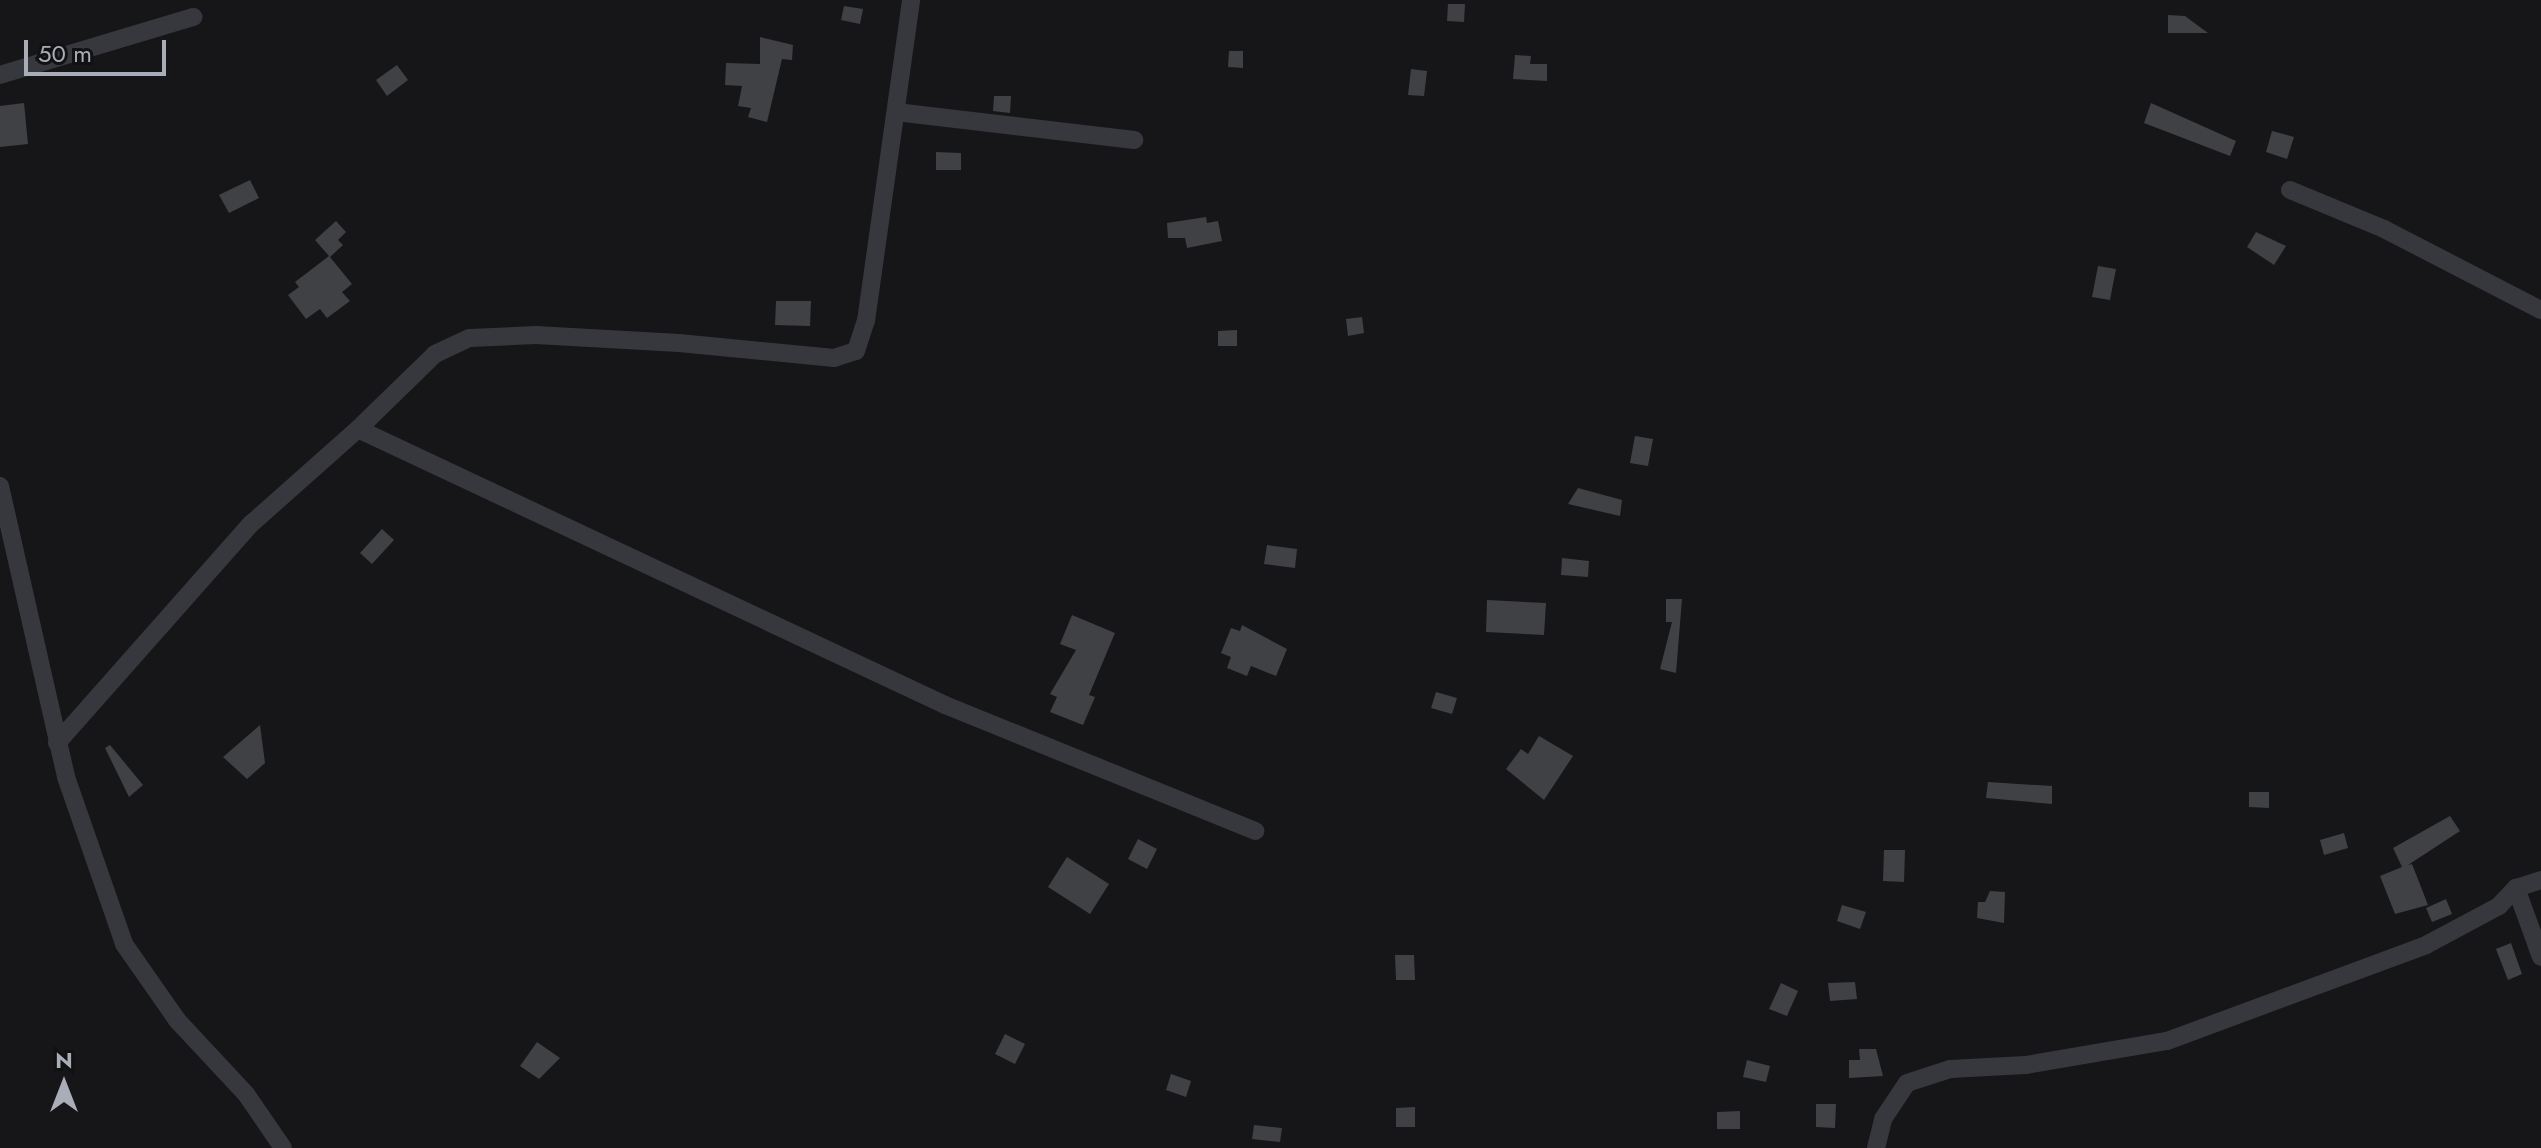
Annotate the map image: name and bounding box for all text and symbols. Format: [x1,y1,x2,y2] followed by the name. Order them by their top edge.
[28,24,170,74] scale bar
[38,36,92,71] text: 50 m
[24,1044,104,1124] north arrow
[55,1044,73,1076] text: N

